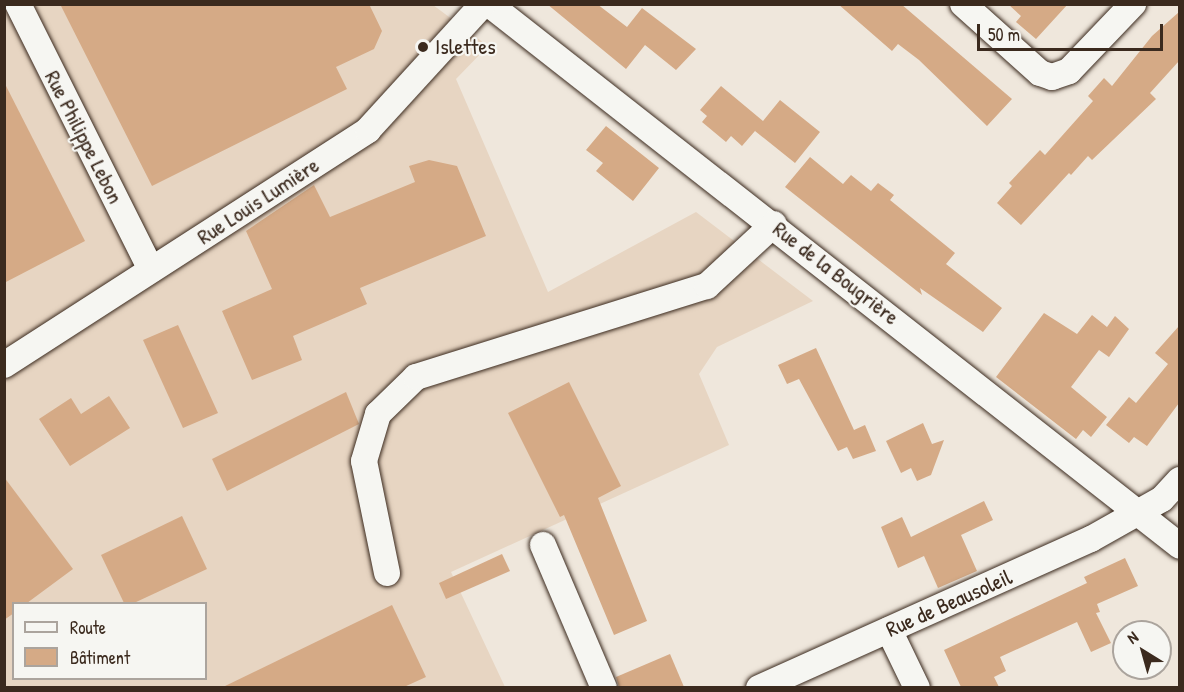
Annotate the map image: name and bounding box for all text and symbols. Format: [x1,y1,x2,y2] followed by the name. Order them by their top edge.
[980,12,1166,50] scale bar
[988,22,1020,47] text: 50 m
[435,34,496,60] place label: Islettes
[416,40,430,54] marker: Islettes
[39,66,129,208] street label: Rue Philippe Lebon
[192,152,324,250] street label: Rue Louis Lumière
[768,216,904,330] street label: Rue de la Bougrière
[882,563,1016,643] street label: Rue de Beausoleil
[12,602,207,680] legend
[70,615,106,640] text: Route
[1112,620,1172,680] north arrow
[1122,626,1142,649] text: N
[70,645,130,670] text: Bâtiment

